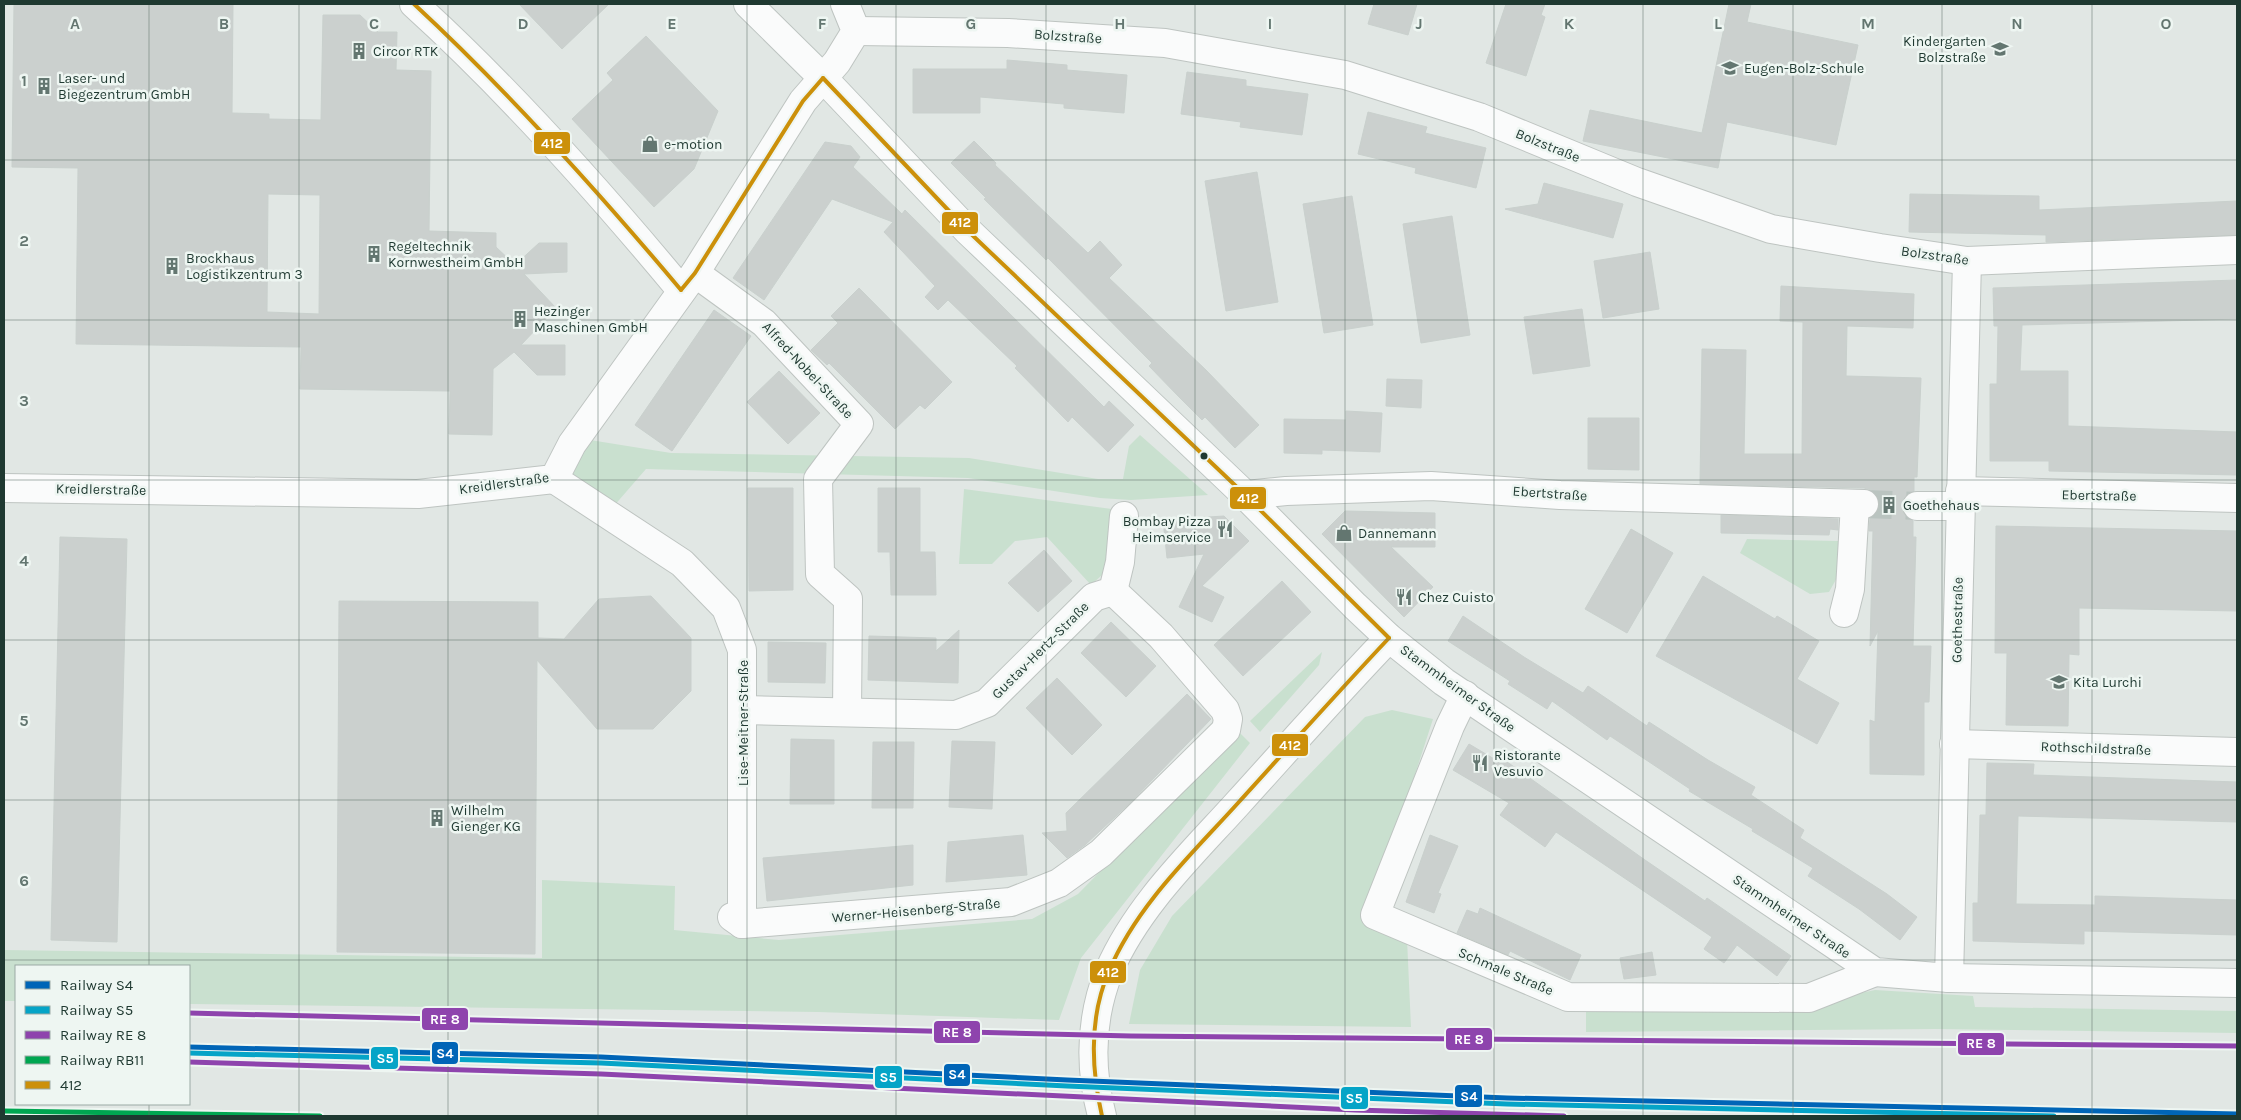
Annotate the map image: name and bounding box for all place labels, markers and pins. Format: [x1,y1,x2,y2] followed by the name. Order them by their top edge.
[1903,33,1986,66] place label: Kindergarten Bolzstraße
[1990,39,2010,59] school or university icon: Kindergarten Bolzstraße
[349,41,369,61] building icon: Circor RTK
[373,43,439,60] place label: Circor RTK
[1720,58,1740,78] school or university icon: Eugen-Bolz-Schule
[1744,60,1864,77] place label: Eugen-Bolz-Schule
[58,70,190,103] place label: Laser- und Biegezentrum GmbH
[34,76,54,96] building icon: Laser- und Biegezentrum GmbH
[640,134,660,154] shop icon: e-motion
[664,136,722,153] place label: e-motion
[388,238,524,271] place label: Regeltechnik Kornwestheim GmbH
[364,244,384,264] building icon: Regeltechnik Kornwestheim GmbH
[186,250,303,283] place label: Brockhaus Logistikzentrum 3
[162,256,182,276] building icon: Brockhaus Logistikzentrum 3
[534,303,648,336] place label: Hezinger Maschinen GmbH
[510,309,530,329] building icon: Hezinger Maschinen GmbH
[1199,451,1209,461] unlabelled marker
[1879,495,1899,515] building icon: Goethehaus
[1903,497,1980,514] place label: Goethehaus
[1123,513,1211,546] place label: Bombay Pizza Heimservice
[1215,519,1235,539] restaurant icon: Bombay Pizza Heimservice
[1334,523,1354,543] shop icon: Dannemann
[1358,525,1437,542] place label: Dannemann
[1394,587,1414,607] restaurant icon: Chez Cuisto
[1418,589,1494,606] place label: Chez Cuisto
[2049,672,2069,692] school or university icon: Kita Lurchi
[2073,674,2142,691] place label: Kita Lurchi
[1494,747,1561,780] place label: Ristorante Vesuvio
[1470,753,1490,773] restaurant icon: Ristorante Vesuvio
[451,802,521,835] place label: Wilhelm Gienger KG
[427,808,447,828] building icon: Wilhelm Gienger KG

